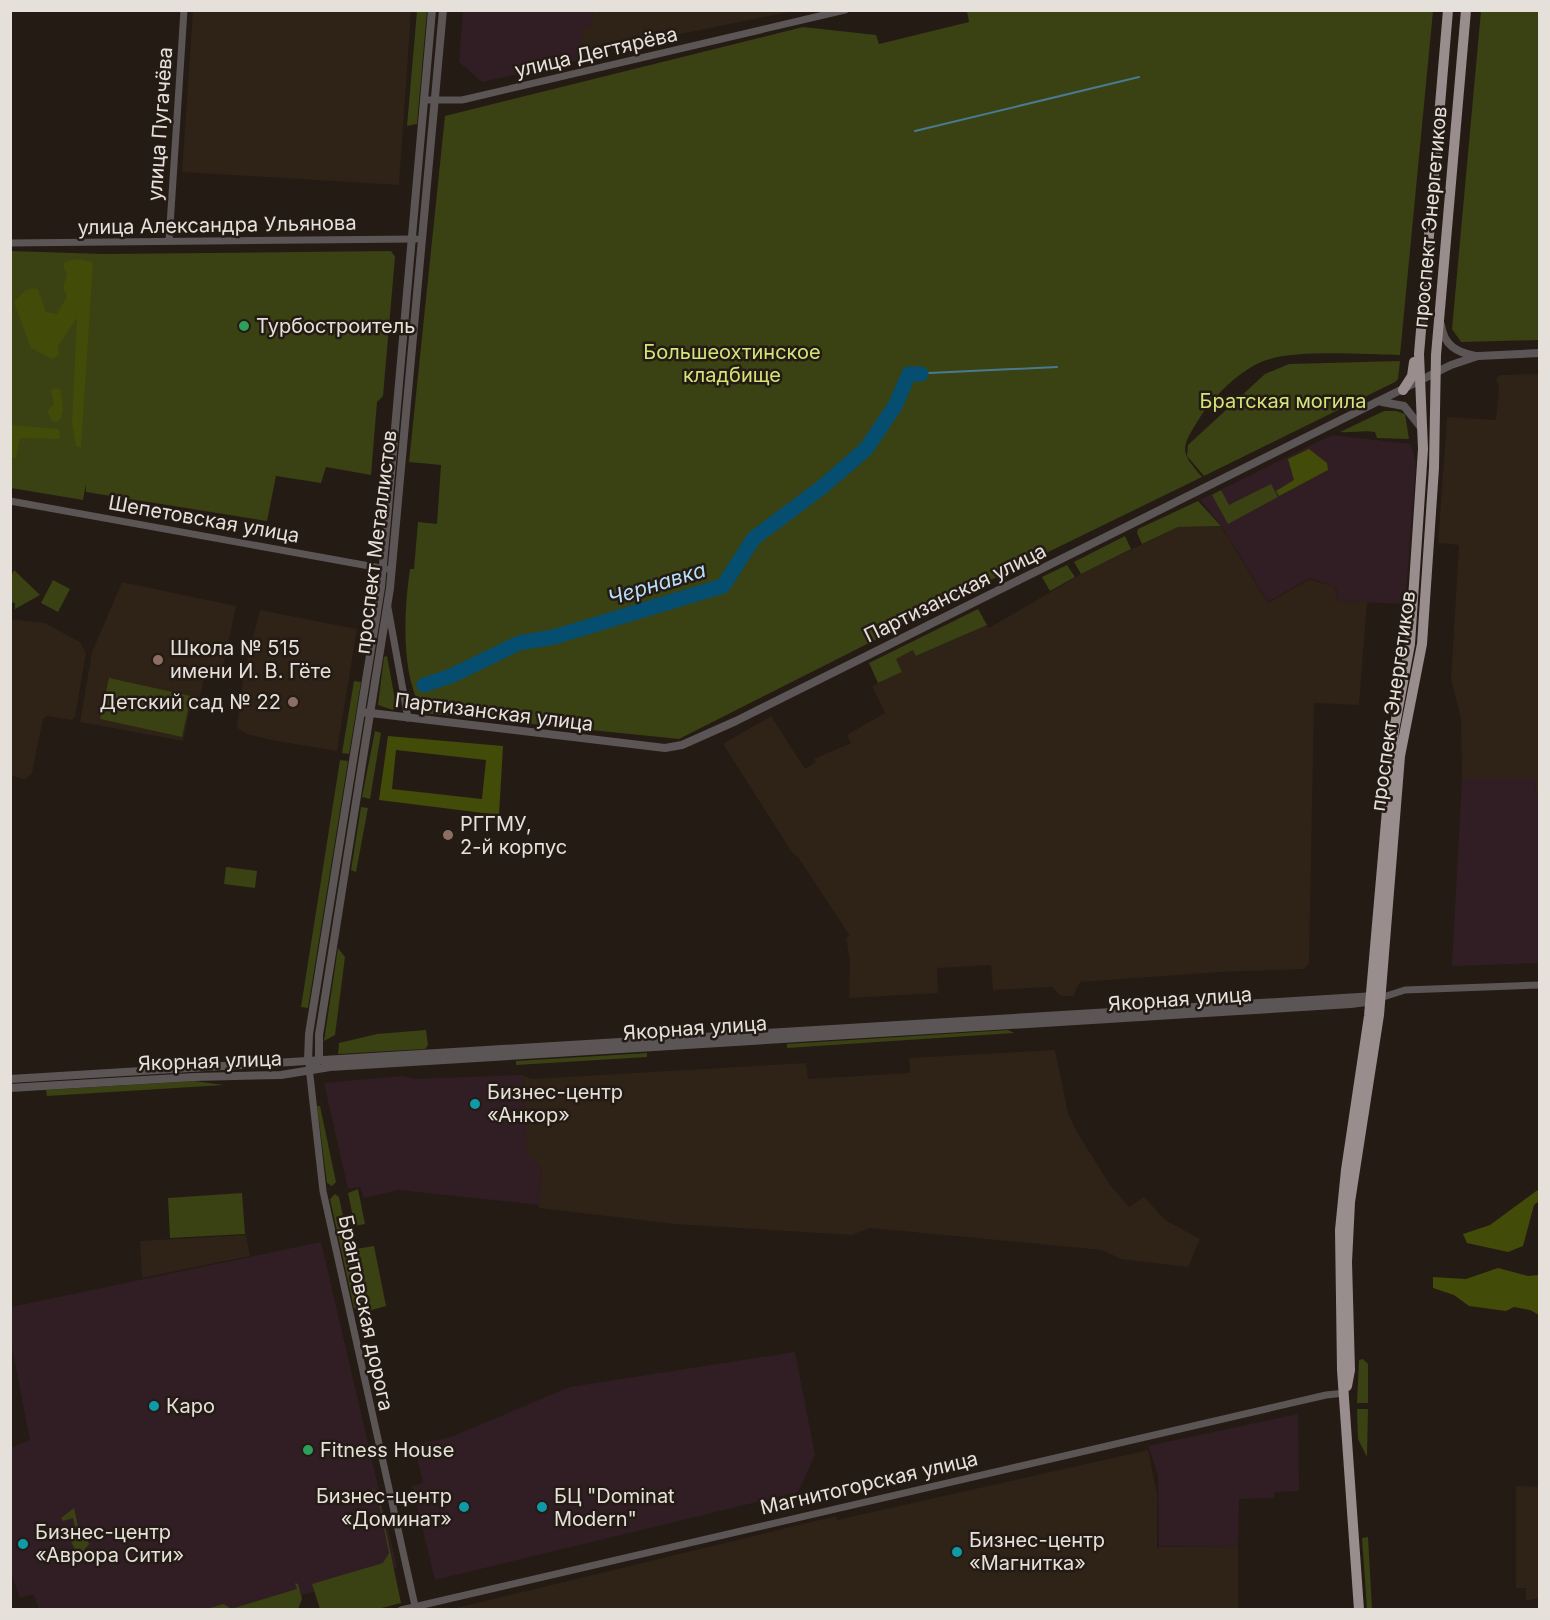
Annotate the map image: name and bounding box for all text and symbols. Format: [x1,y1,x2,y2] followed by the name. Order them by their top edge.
[512,22,680,82] street label: улица Дегтярёва
[143,46,177,202] street label: улица Пугачёва
[1408,105,1452,329] street label: проспект Энергетиков
[77,211,357,239] street label: улица Александра Ульянова
[256,314,415,338] place label: Турбостроитель
[237,319,251,333] marker: Турбостроитель
[643,340,821,387] park label: Большеохтинское кладбище
[1200,389,1366,413] park label: Братская могила
[350,429,402,655] street label: проспект Металлистов
[107,490,301,548] street label: Шепетовская улица
[860,538,1050,648] street label: Партизанская улица
[605,557,709,610] water label: Чернавка
[1366,589,1420,813] street label: проспект Энергетиков
[170,636,331,683] place label: Школа № 515 имени И. В. Гёте
[151,653,165,667] marker: Школа № 515 имени И. В. Гёте
[393,688,595,736] street label: Партизанская улица
[100,690,281,714] place label: Детский сад № 22
[286,695,300,709] marker: Детский сад № 22
[460,812,567,859] place label: РГГМУ, 2-й корпус
[441,828,455,842] marker: РГГМУ, 2-й корпус
[1107,982,1253,1016] street label: Якорная улица
[622,1011,768,1045] street label: Якорная улица
[138,1046,282,1076] street label: Якорная улица
[487,1080,623,1127] place label: Бизнес-центр «Анкор»
[468,1097,482,1111] marker: Бизнес-центр «Анкор»
[334,1213,398,1413] street label: Брантовская дорога
[166,1394,215,1418] place label: Каро
[147,1399,161,1413] marker: Каро
[320,1438,454,1462] place label: Fitness House
[301,1443,315,1457] marker: Fitness House
[758,1446,980,1520] street label: Магнитогорская улица
[316,1484,452,1531] place label: Бизнес-центр «Доминат»
[554,1484,675,1531] place label: БЦ "Dominat Modern"
[457,1500,471,1514] marker: Бизнес-центр «Доминат»
[535,1500,549,1514] marker: БЦ "Dominat Modern"
[35,1520,184,1567] place label: Бизнес-центр «Аврора Сити»
[969,1528,1105,1575] place label: Бизнес-центр «Магнитка»
[16,1537,30,1551] marker: Бизнес-центр «Аврора Сити»
[950,1545,964,1559] marker: Бизнес-центр «Магнитка»

